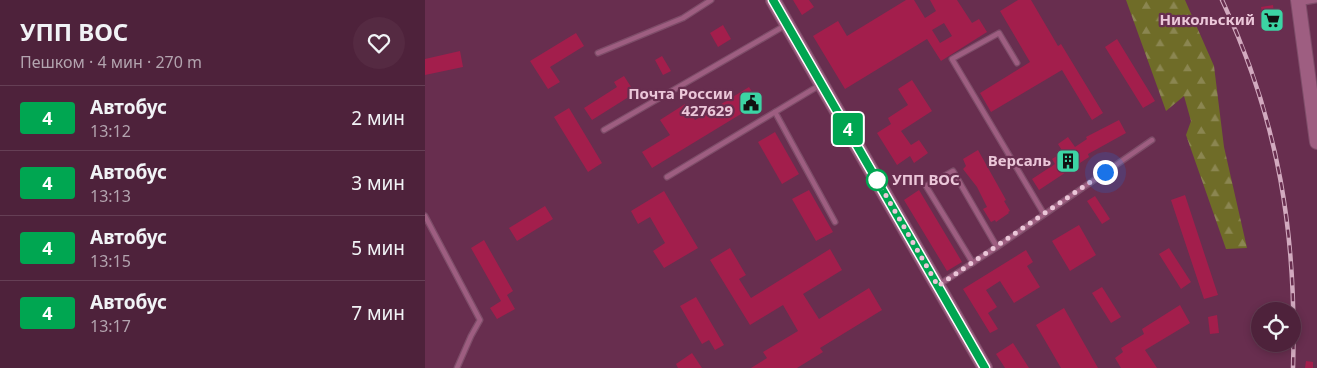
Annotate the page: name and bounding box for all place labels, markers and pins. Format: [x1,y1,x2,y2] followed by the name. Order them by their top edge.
[1259,7,1285,33] supermarket icon: Никольский
[1160,9,1255,29] place label: Никольский
[628,83,733,120] place label: Почта России 427629
[738,90,764,116] public building icon: Почта России 427629
[1055,148,1081,174] building icon: Версаль
[988,150,1051,170] place label: Версаль
[866,169,888,191] marker: УПП ВОС
[892,169,960,189] place label: УПП ВОС

